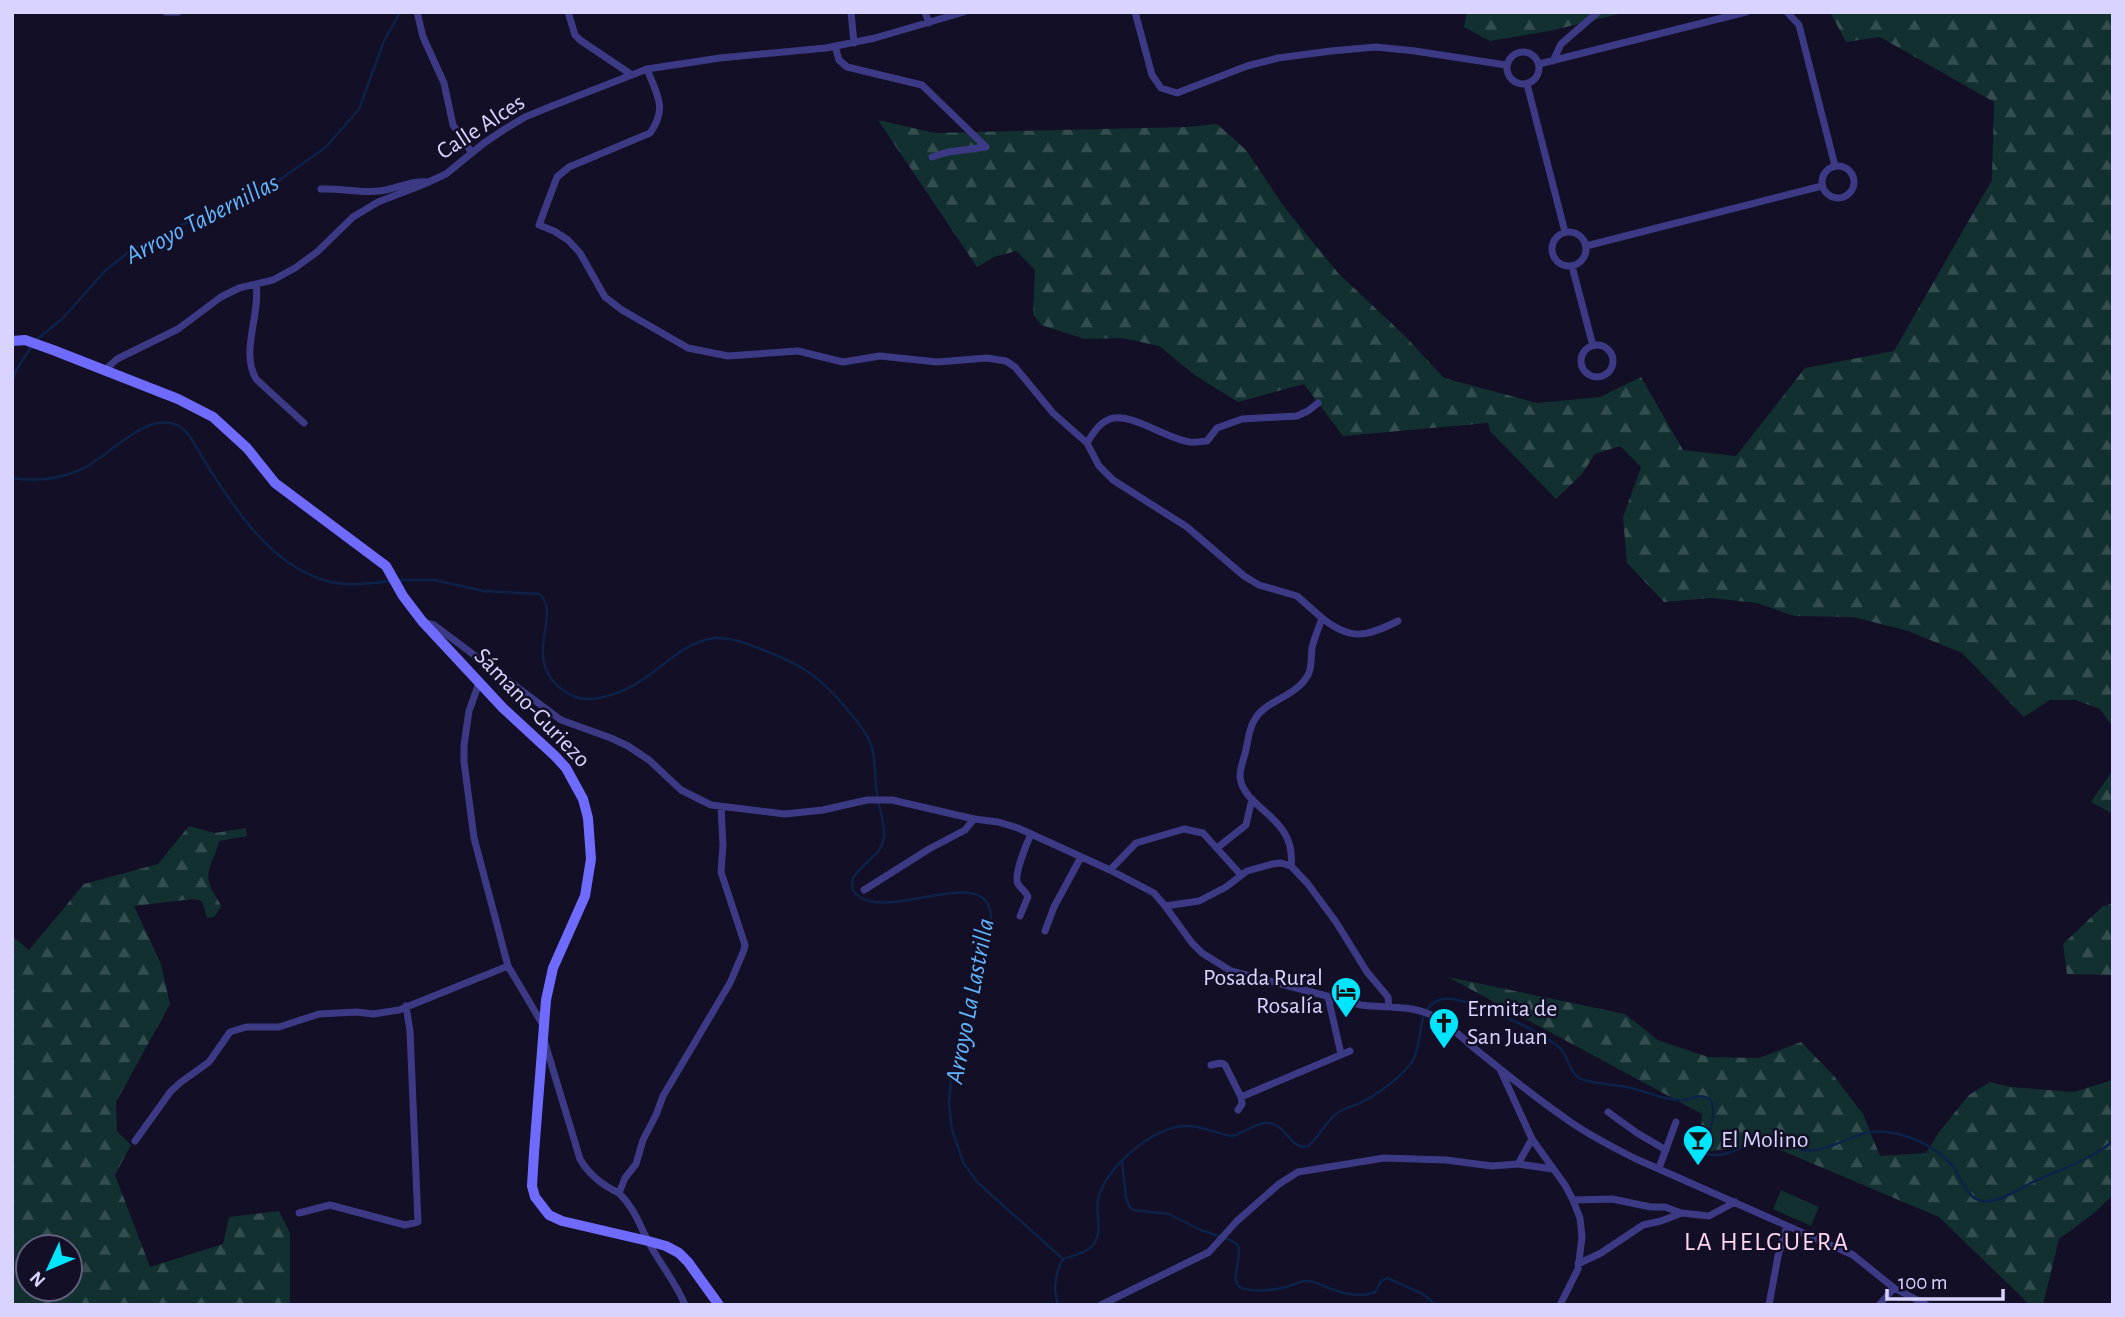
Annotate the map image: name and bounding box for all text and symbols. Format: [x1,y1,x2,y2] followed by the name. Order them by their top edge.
[433,90,529,164] street label: Calle Alces
[120,169,283,269] water label: Arroyo Tabernillas
[469,644,595,772] street label: Sámano-Guriezo
[941,916,999,1087] water label: Arroyo La Lastrilla
[1203,966,1323,1018] place label: Posada Rural Rosalía
[1329,975,1363,1019] hotel icon: Posada Rural Rosalía
[1467,997,1557,1049] place label: Ermita de San Juan
[1427,1006,1461,1050] church icon: Ermita de San Juan
[1681,1123,1715,1167] bar icon: El Molino
[1721,1128,1809,1152] place label: El Molino
[1684,1229,1850,1255] district label: LA HELGUERA
[14,1233,84,1303] north arrow
[1887,1258,2002,1302] scale bar
[26,1267,49,1290] text: N
[1898,1272,1948,1293] text: 100 m

